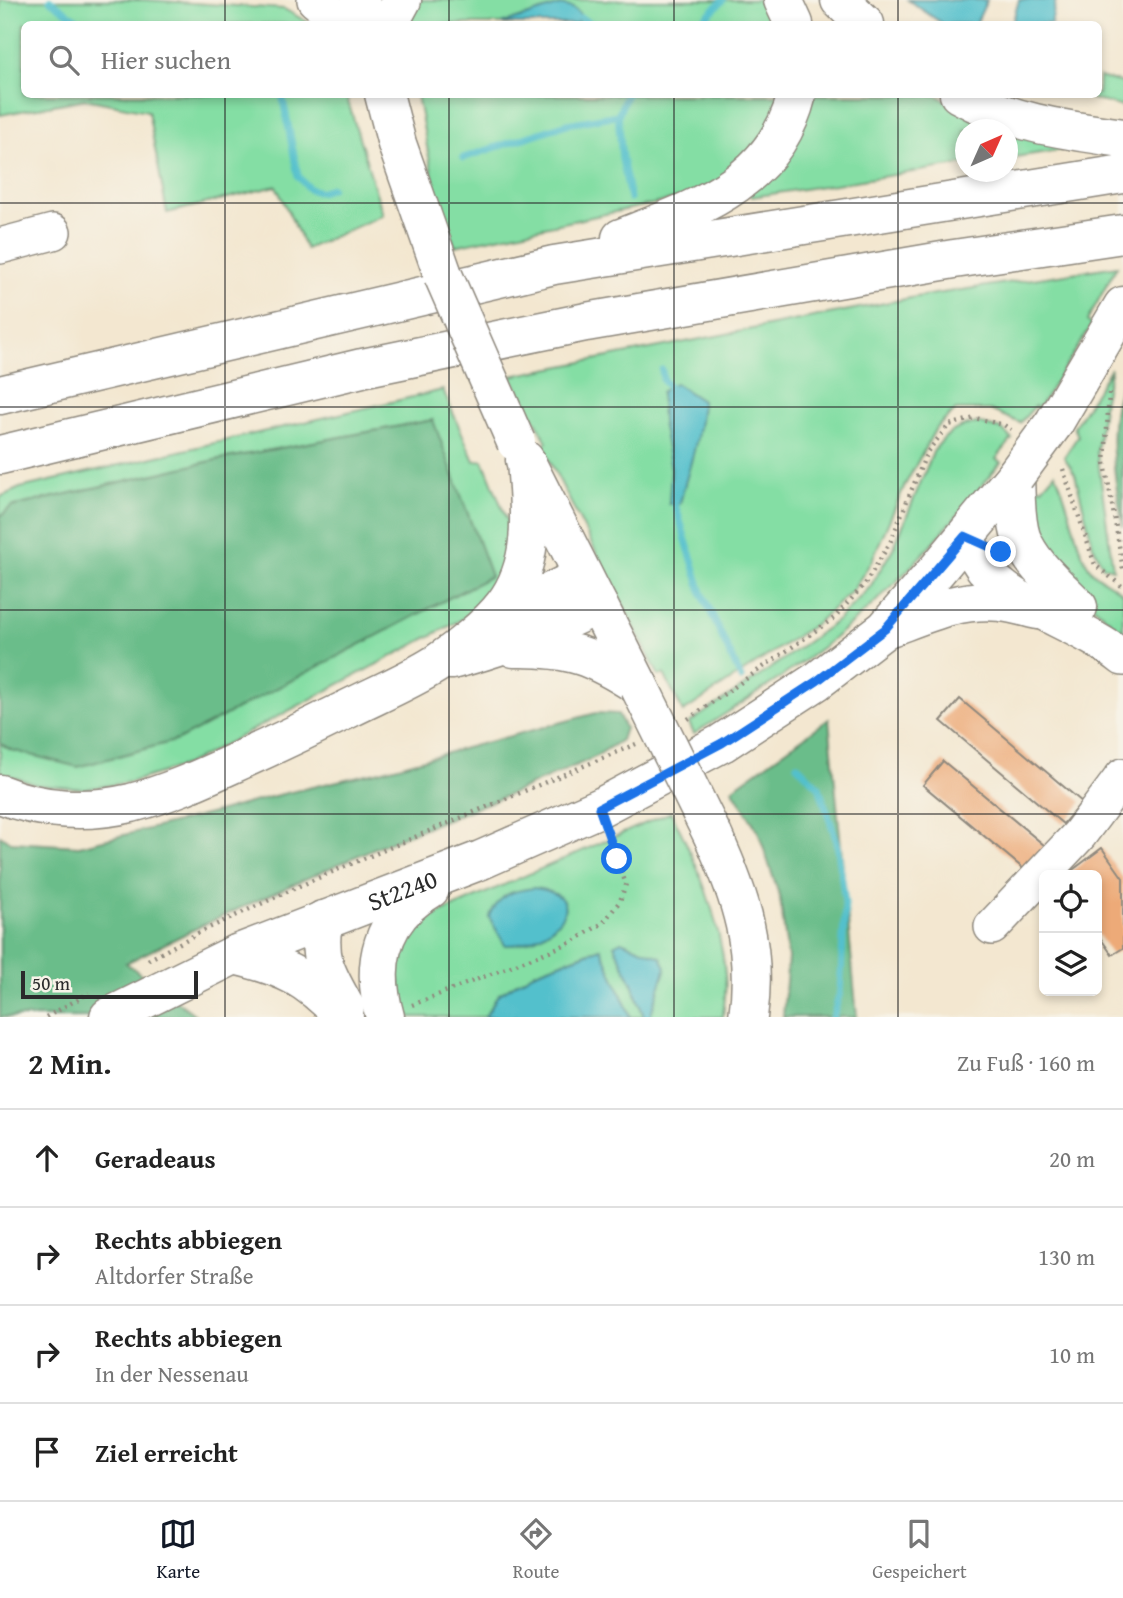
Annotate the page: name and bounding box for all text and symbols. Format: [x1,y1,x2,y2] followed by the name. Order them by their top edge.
[21,21,1102,98] search box
[101,40,231,79] text: Hier suchen
[45,41,83,79] icon: search
[955,119,1018,182] north arrow
[985,536,1016,567] route end
[601,843,632,874] route start
[362,859,443,921] street label: St2240
[1039,870,1102,996] map controls
[1039,870,1102,933] button: locate
[1039,933,1102,996] button: layers
[21,968,198,1000] scale bar
[32,969,70,997] text: 50 m
[28,1041,111,1085] text: 2 Min.
[957,1046,1095,1079] text: Zu Fuß · 160 m
[28,1139,66,1177] icon: ahead
[95,1139,216,1178] text: Geradeaus
[1049,1142,1095,1175] text: 20 m
[95,1220,282,1259] text: Rechts abbiegen
[28,1237,66,1275] icon: right
[1038,1240,1095,1273] text: 130 m
[95,1259,253,1292] text: Altdorfer Straße
[95,1318,282,1357] text: Rechts abbiegen
[28,1335,66,1373] icon: right
[1049,1338,1095,1371] text: 10 m
[95,1357,249,1390] text: In der Nessenau
[28,1433,66,1471] icon: arrive
[95,1433,238,1472] text: Ziel erreicht
[156,1515,200,1585] tab: Karte
[513,1515,559,1585] tab: Route
[872,1515,967,1585] tab: Gespeichert

